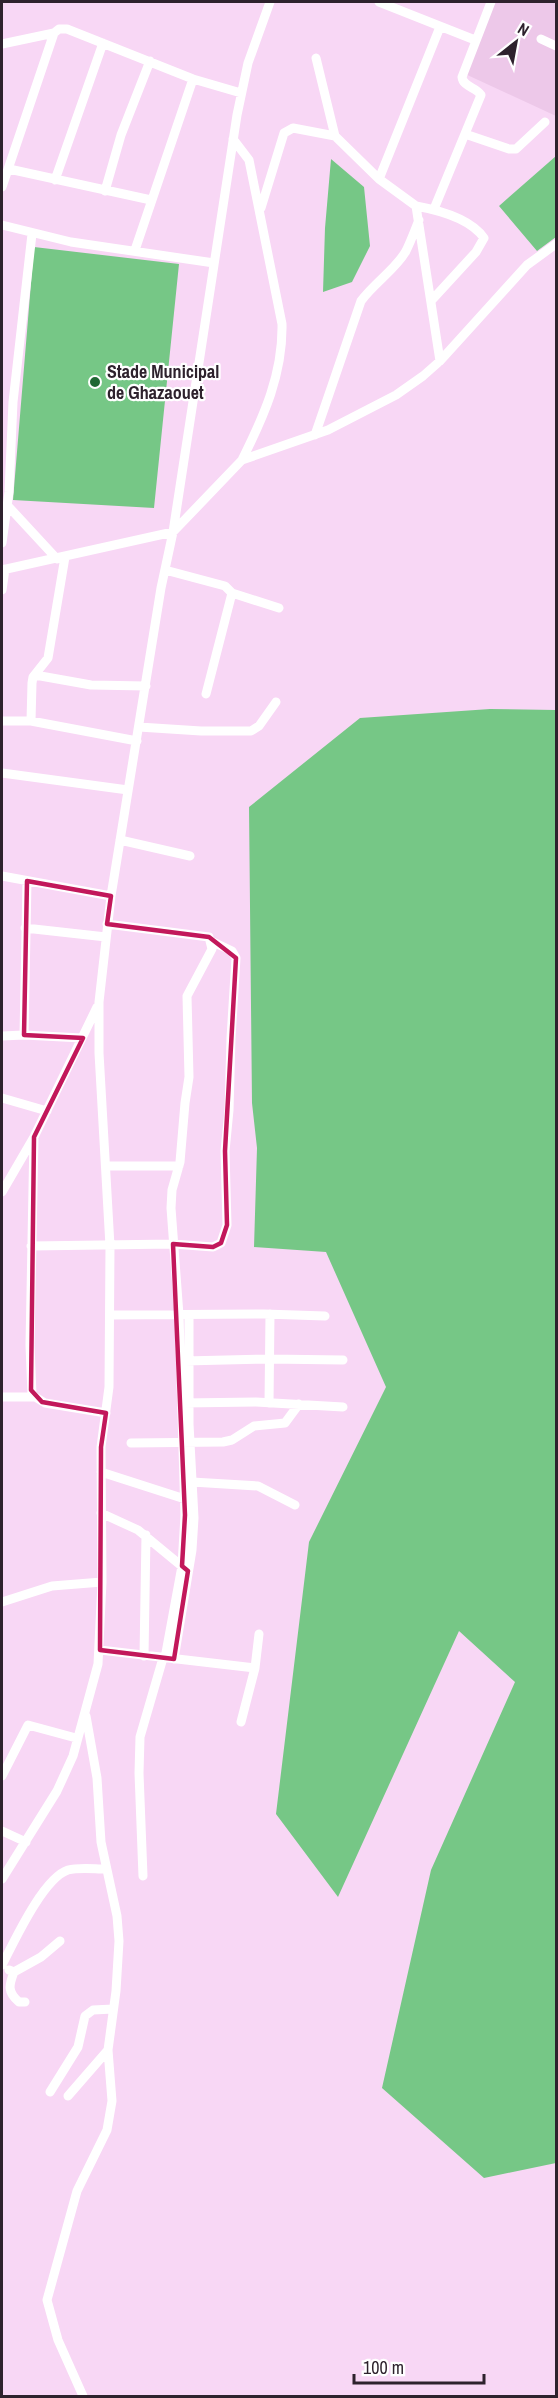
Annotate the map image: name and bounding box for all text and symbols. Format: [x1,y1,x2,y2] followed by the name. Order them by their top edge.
[486,12,546,72] north arrow
[514,17,533,41] text: N
[107,359,219,405] place label: Stade Municipal de Ghazaouet
[88,375,102,389] marker: Stade Municipal de Ghazaouet
[354,2347,484,2385] scale bar
[363,2355,404,2380] text: 100 m

